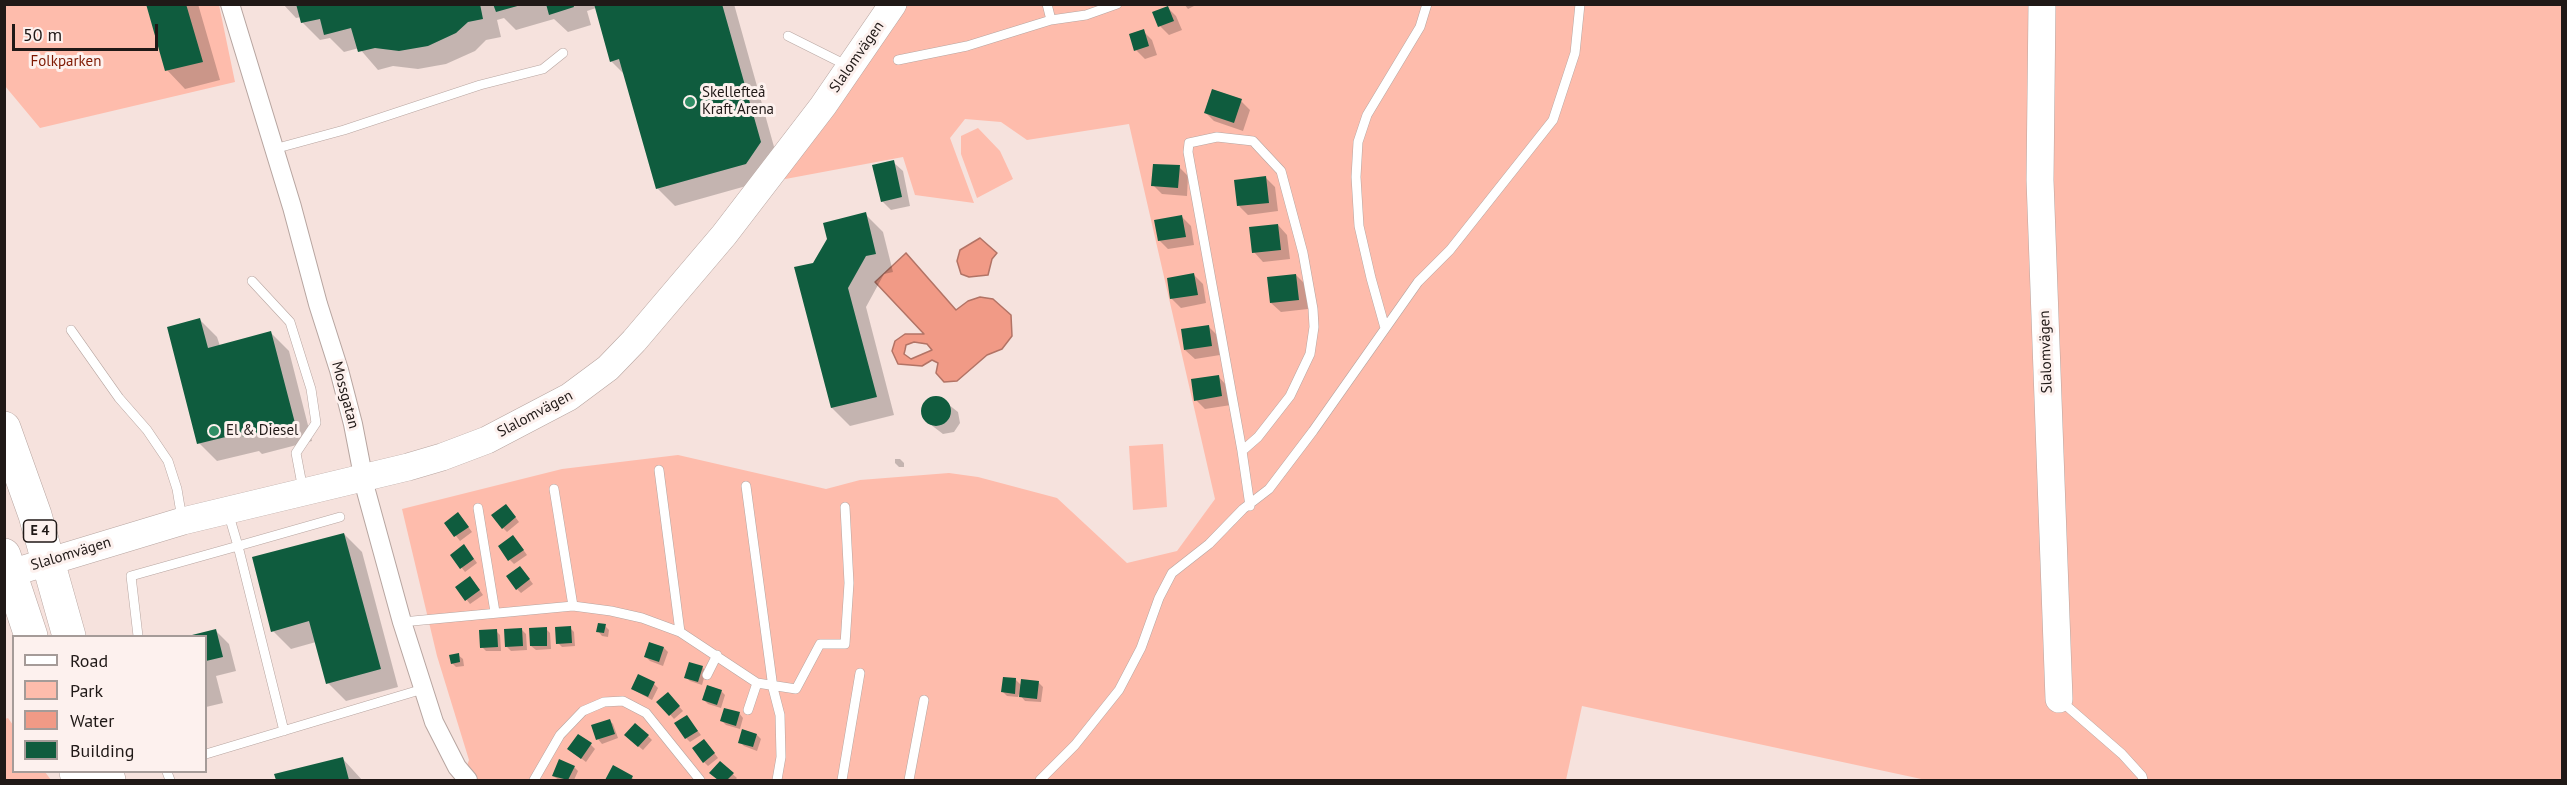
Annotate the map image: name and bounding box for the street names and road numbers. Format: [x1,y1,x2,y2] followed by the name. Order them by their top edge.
[826,18,888,96] street label: Slalomvägen
[2036,310,2056,394] street label: Slalomvägen
[327,359,363,431] street label: Mossgatan
[494,387,576,441] street label: Slalomvägen
[24,520,57,542] road number: E 4
[29,533,113,575] street label: Slalomvägen

